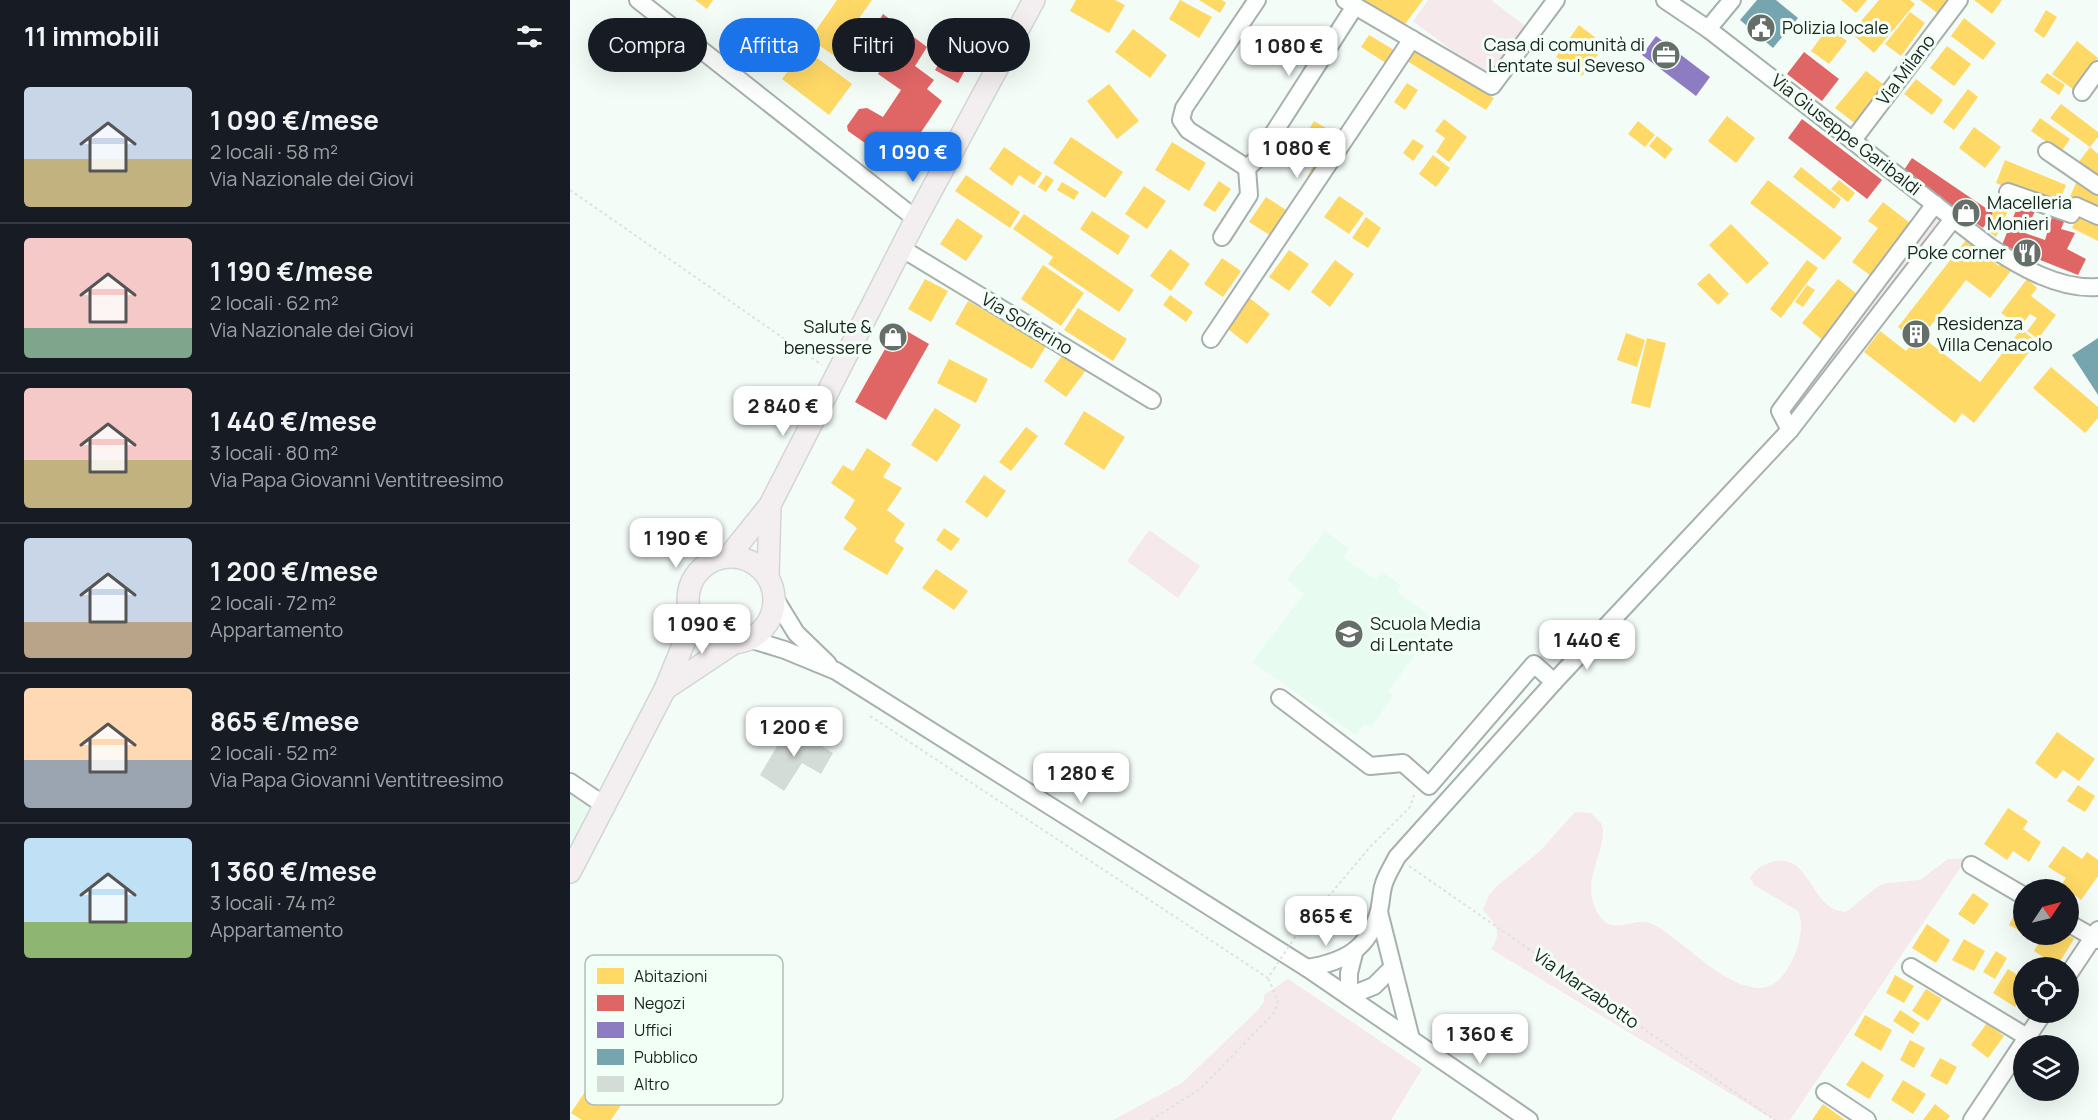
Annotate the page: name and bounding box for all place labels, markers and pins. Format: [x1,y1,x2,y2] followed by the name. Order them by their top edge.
[1745,12,1777,44] public building icon: Polizia locale
[1782,15,1889,39] place label: Polizia locale
[1234,26,1344,77] pin: 1 080 €
[1484,32,1645,77] place label: Casa di comunità di Lentate sul Seveso
[1650,39,1682,71] office icon: Casa di comunità di Lentate sul Seveso
[1242,128,1352,179] pin: 1 080 €
[858,132,968,183] pin: 1 090 €
[1987,190,2072,235] place label: Macelleria Monieri
[1950,197,1982,229] shop icon: Macelleria Monieri
[2011,237,2043,269] restaurant icon: Poke corner
[1907,240,2006,264] place label: Poke corner
[1937,311,2053,356] place label: Residenza Villa Cenacolo
[784,314,872,359] place label: Salute & benessere
[1900,318,1932,350] building icon: Residenza Villa Cenacolo
[877,321,909,353] shop icon: Salute & benessere
[728,386,838,437] pin: 2 840 €
[621,518,731,569] pin: 1 190 €
[647,604,757,655] pin: 1 090 €
[1370,611,1481,656] place label: Scuola Media di Lentate
[1333,618,1365,650] school or university icon: Scuola Media di Lentate
[1532,620,1642,671] pin: 1 440 €
[739,707,849,758] pin: 1 200 €
[1026,753,1136,804] pin: 1 280 €
[1284,896,1368,947] pin: 865 €
[1425,1014,1535,1065] pin: 1 360 €

